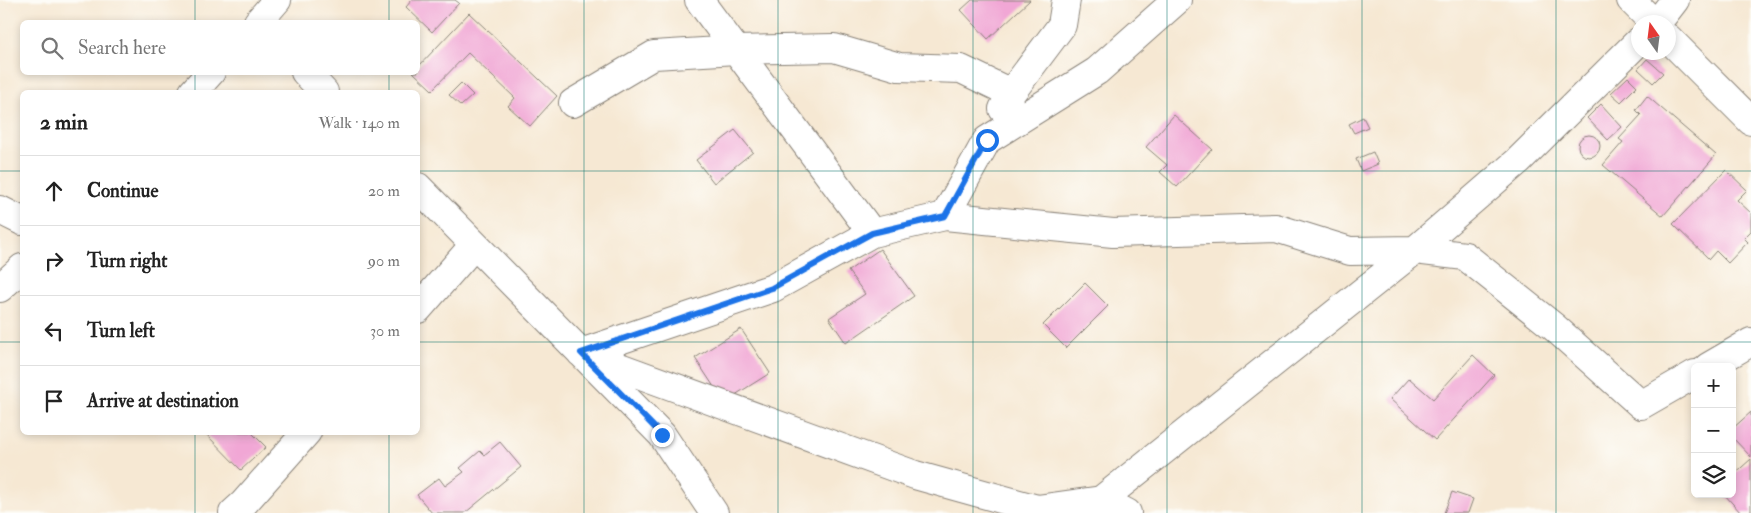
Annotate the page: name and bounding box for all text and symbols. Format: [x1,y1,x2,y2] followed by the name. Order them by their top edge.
[1631,15,1676,60] north arrow
[20,20,420,75] search box
[38,34,66,62] icon: search
[78,36,166,60] text: Search here
[40,109,88,136] text: 2 min
[319,113,400,133] text: Walk · 140 m
[976,129,999,152] route start
[40,177,68,205] icon: ahead
[87,179,158,203] text: Continue
[368,181,400,201] text: 20 m
[40,247,68,275] icon: right
[87,249,167,273] text: Turn right
[368,251,400,271] text: 90 m
[40,317,68,345] icon: left
[87,319,155,343] text: Turn left
[370,321,400,341] text: 30 m
[1691,363,1736,498] map controls
[1691,363,1736,408] button: +
[40,387,68,415] icon: arrive
[87,389,239,413] text: Arrive at destination
[1691,408,1736,453] button: −
[651,424,674,447] route end
[1691,453,1736,498] button: layers

